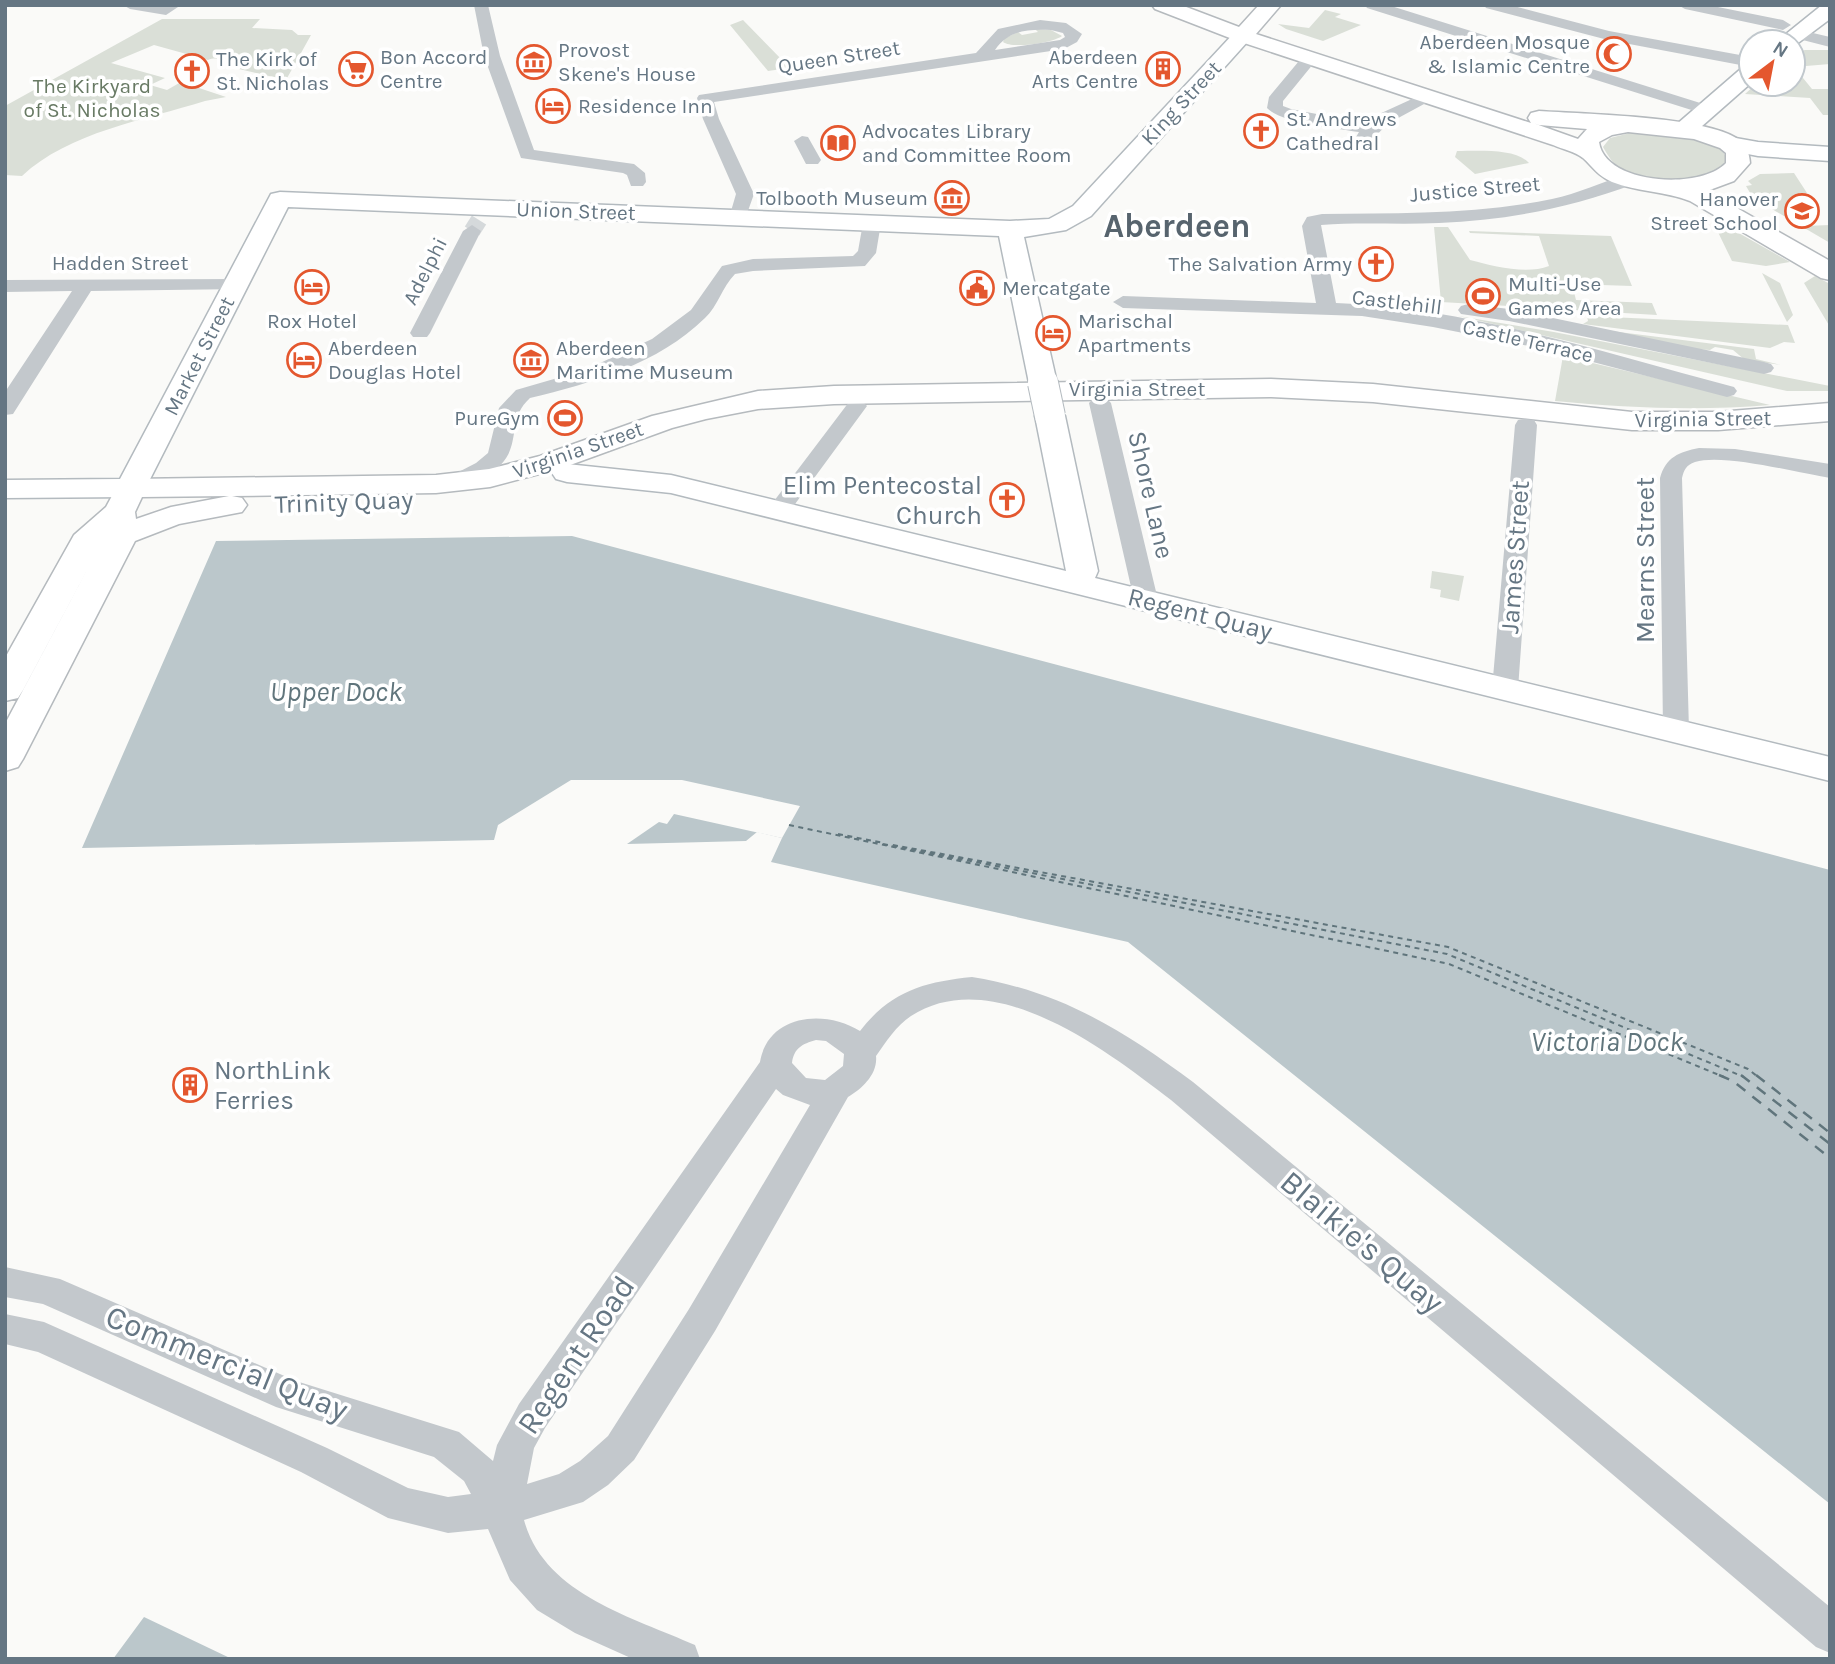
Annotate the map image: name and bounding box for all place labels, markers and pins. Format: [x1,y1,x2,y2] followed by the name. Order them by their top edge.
[1419,30,1590,78] place label: Aberdeen Mosque & Islamic Centre
[1595,35,1633,73] mosque icon: Aberdeen Mosque & Islamic Centre
[558,38,696,86] place label: Provost Skene's House
[515,43,553,81] museum icon: Provost Skene's House
[380,45,487,93] place label: Bon Accord Centre
[1032,45,1138,93] place label: Aberdeen Arts Centre
[216,47,329,95] place label: The Kirk of St. Nicholas
[337,50,375,88] supermarket icon: Bon Accord Centre
[1144,50,1182,88] building icon: Aberdeen Arts Centre
[173,52,211,90] church icon: The Kirk of St. Nicholas
[534,87,572,125] hotel icon: Residence Inn
[578,94,713,118] place label: Residence Inn
[1286,107,1397,155] place label: St. Andrews Cathedral
[1242,112,1280,150] church icon: St. Andrews Cathedral
[862,119,1071,167] place label: Advocates Library and Committee Room
[819,124,857,162] library icon: Advocates Library and Committee Room
[933,179,971,217] museum icon: Tolbooth Museum
[756,186,928,210] place label: Tolbooth Museum
[1650,187,1778,235] place label: Hanover Street School
[1783,192,1821,230] school or university icon: Hanover Street School
[1357,245,1395,283] church icon: The Salvation Army
[1168,252,1352,276] place label: The Salvation Army
[293,268,331,306] hotel icon: Rox Hotel
[958,269,996,307] public building icon: Mercatgate
[1508,272,1622,320] place label: Multi-Use Games Area
[1002,276,1111,300] place label: Mercatgate
[1464,277,1502,315] sports icon: Multi-Use Games Area
[267,309,357,333] place label: Rox Hotel
[1078,309,1191,357] place label: Marischal Apartments
[1034,314,1072,352] hotel icon: Marischal Apartments
[328,336,461,384] place label: Aberdeen Douglas Hotel
[556,336,733,384] place label: Aberdeen Maritime Museum
[285,341,323,379] hotel icon: Aberdeen Douglas Hotel
[512,341,550,379] museum icon: Aberdeen Maritime Museum
[546,399,584,437] sports icon: PureGym
[454,406,540,430] place label: PureGym
[783,470,982,531] place label: Elim Pentecostal Church
[988,481,1026,519] church icon: Elim Pentecostal Church
[214,1055,331,1116] place label: NorthLink Ferries
[171,1066,209,1104] building icon: NorthLink Ferries

